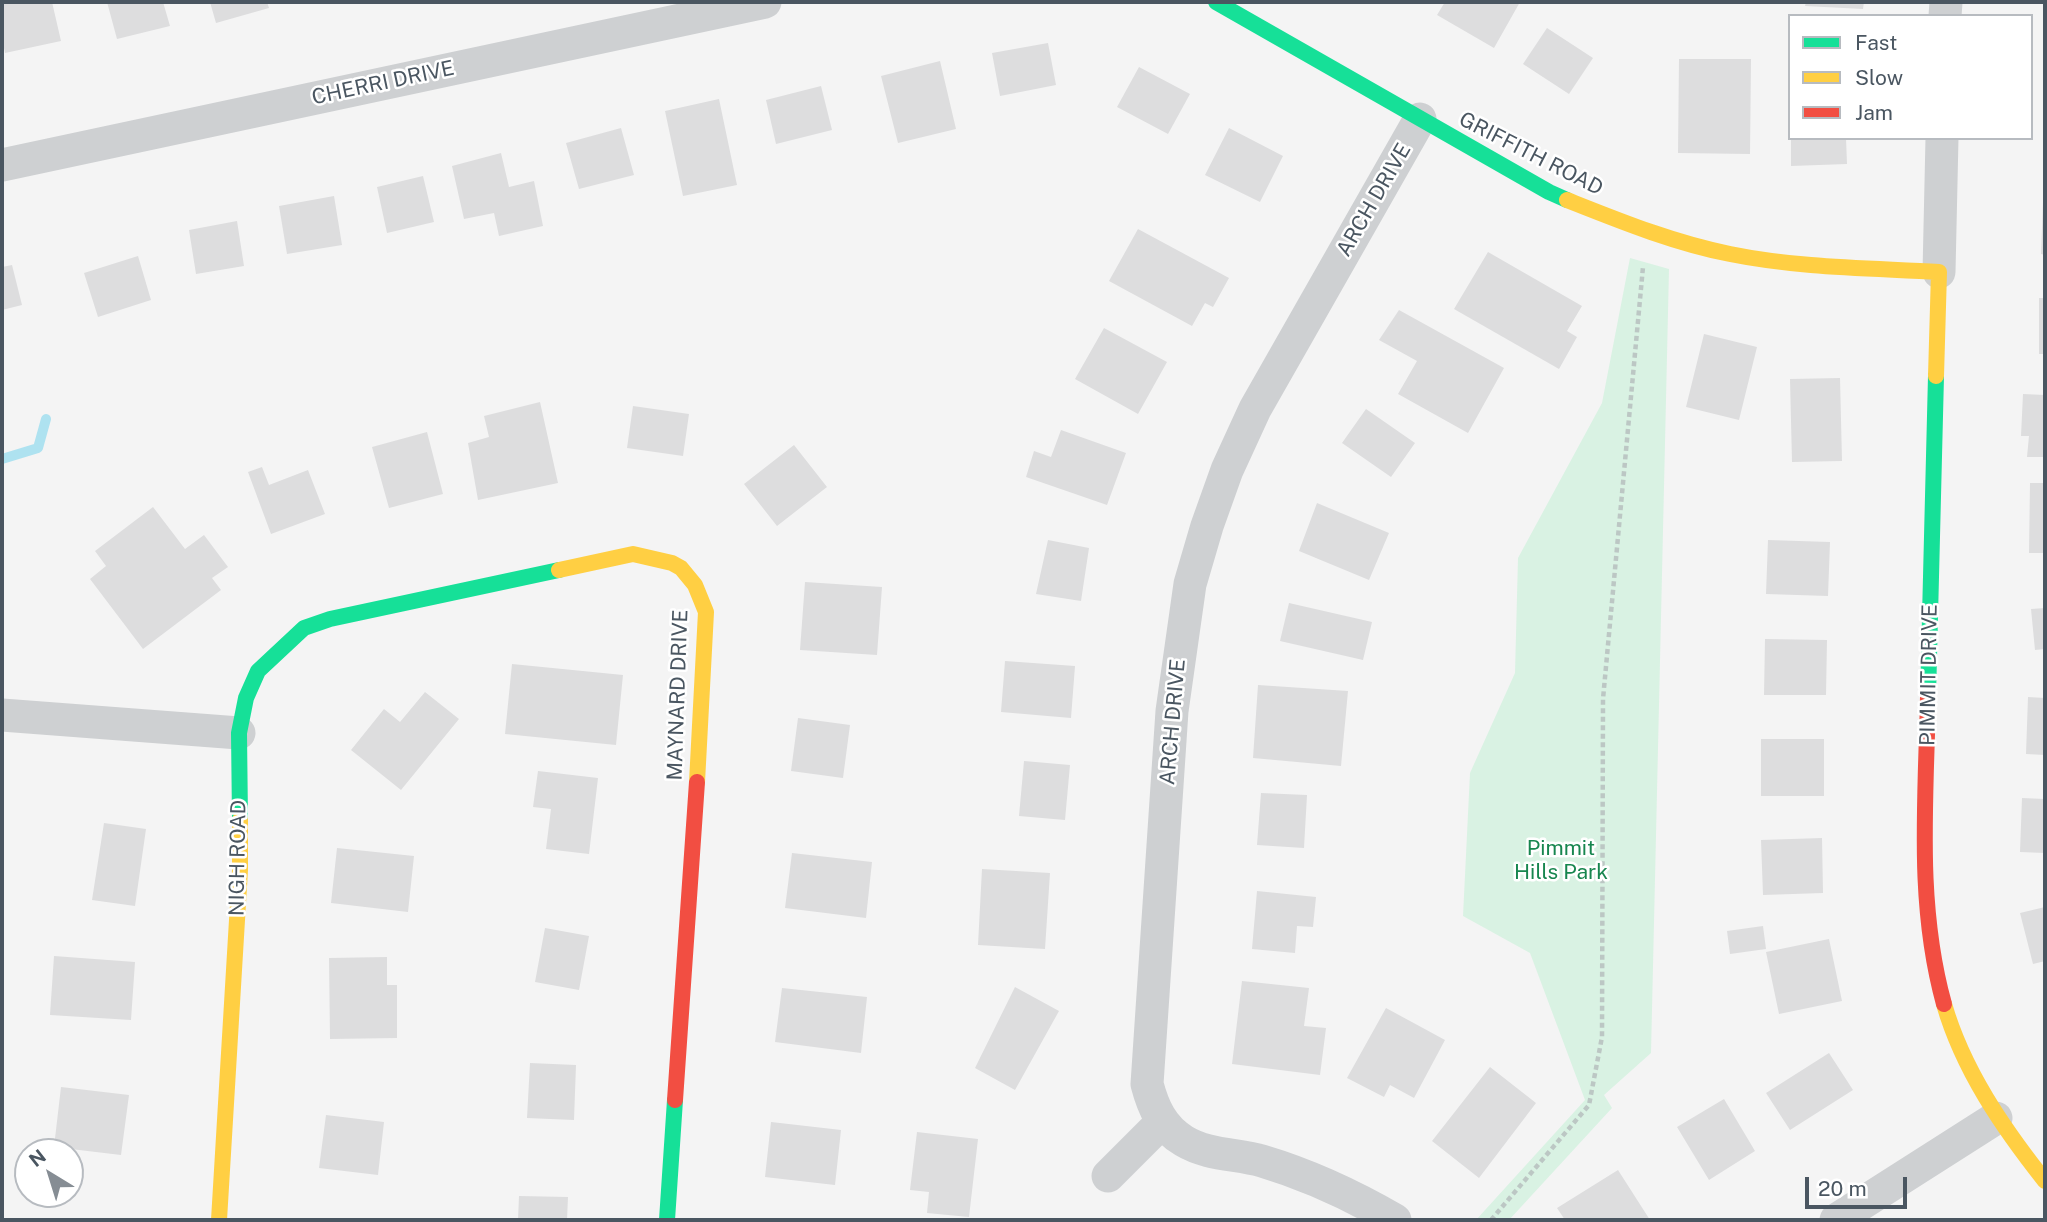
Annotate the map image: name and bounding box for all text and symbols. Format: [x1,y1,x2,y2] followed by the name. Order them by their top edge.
[1788,14,2033,140] legend
[1855,30,1897,55] text: Fast
[309,56,457,110] street label: CHERRI DRIVE
[1855,65,1903,90] text: Slow
[1855,100,1893,125] text: Jam
[1455,107,1607,201] street label: GRIFFITH ROAD
[1331,139,1417,261] street label: ARCH DRIVE
[1915,604,1943,746] street label: PIMMIT DRIVE
[662,609,694,781] street label: MAYNARD DRIVE
[1155,658,1191,786] street label: ARCH DRIVE
[224,800,252,916] street label: NIGH ROAD
[1514,836,1608,886] park label: Pimmit Hills Park
[14,1138,84,1208] north arrow
[25,1145,50,1171] text: N
[1809,1162,1910,1206] scale bar
[1818,1176,1867,1201] text: 20 m

